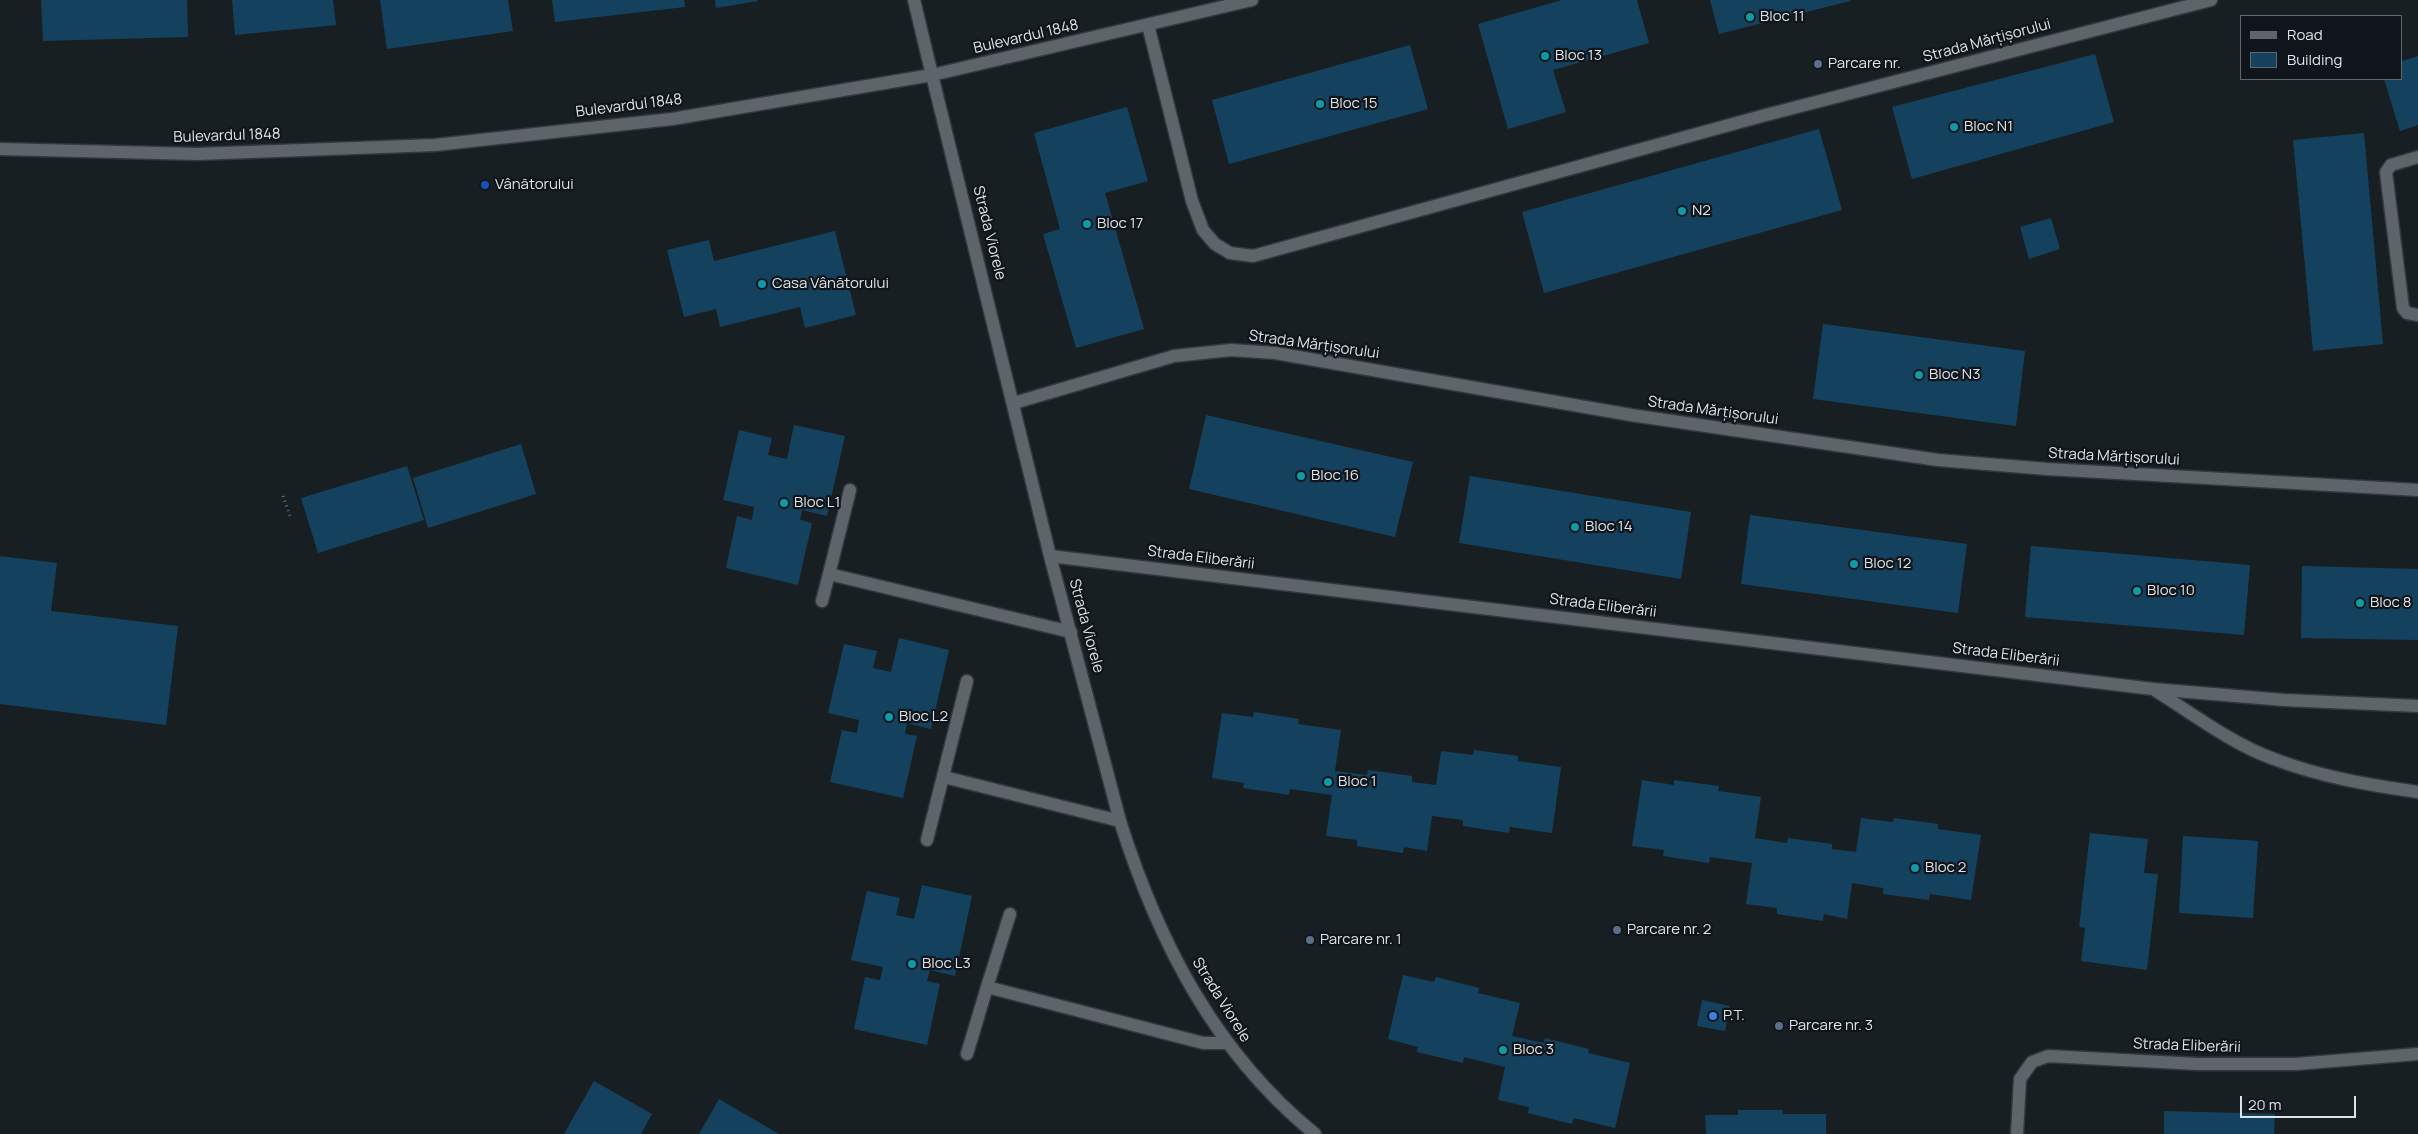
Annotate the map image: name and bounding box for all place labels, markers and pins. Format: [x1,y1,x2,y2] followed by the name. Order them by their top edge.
[1760,8,1805,26] place label: Bloc 11
[1744,11,1756,23] marker: Bloc 11
[1555,47,1602,65] place label: Bloc 13
[1539,50,1551,62] marker: Bloc 13
[1828,55,1901,73] place label: Parcare nr.
[1812,58,1824,70] marker: Parcare nr.
[1330,95,1377,113] place label: Bloc 15
[1314,98,1326,110] marker: Bloc 15
[1964,118,2013,136] place label: Bloc N1
[1948,121,1960,133] marker: Bloc N1
[495,176,574,194] place label: Vânătorului
[479,179,491,191] marker: Vânătorului
[1692,202,1711,220] place label: N2
[1676,205,1688,217] marker: N2
[1097,215,1143,233] place label: Bloc 17
[1081,218,1093,230] marker: Bloc 17
[772,275,889,293] place label: Casa Vânătorului
[756,278,768,290] marker: Casa Vânătorului
[1929,366,1980,384] place label: Bloc N3
[1913,369,1925,381] marker: Bloc N3
[1311,467,1359,485] place label: Bloc 16
[1295,470,1307,482] marker: Bloc 16
[794,494,840,512] place label: Bloc L1
[778,497,790,509] marker: Bloc L1
[1585,518,1633,536] place label: Bloc 14
[1569,521,1581,533] marker: Bloc 14
[1864,555,1911,573] place label: Bloc 12
[1848,558,1860,570] marker: Bloc 12
[2147,582,2195,600] place label: Bloc 10
[2131,585,2143,597] marker: Bloc 10
[2370,594,2412,612] place label: Bloc 8
[2354,597,2366,609] marker: Bloc 8
[899,708,948,726] place label: Bloc L2
[883,711,895,723] marker: Bloc L2
[1338,773,1377,791] place label: Bloc 1
[1322,776,1334,788] marker: Bloc 1
[1925,859,1966,877] place label: Bloc 2
[1909,862,1921,874] marker: Bloc 2
[1627,921,1711,939] place label: Parcare nr. 2
[1611,924,1623,936] marker: Parcare nr. 2
[1320,931,1402,949] place label: Parcare nr. 1
[1304,934,1316,946] marker: Parcare nr. 1
[922,955,971,973] place label: Bloc L3
[906,958,918,970] marker: Bloc L3
[1723,1007,1745,1025] place label: P.T.
[1707,1010,1719,1022] marker: P.T.
[1789,1017,1873,1035] place label: Parcare nr. 3
[1773,1020,1785,1032] marker: Parcare nr. 3
[1513,1041,1554,1059] place label: Bloc 3
[1497,1044,1509,1056] marker: Bloc 3

